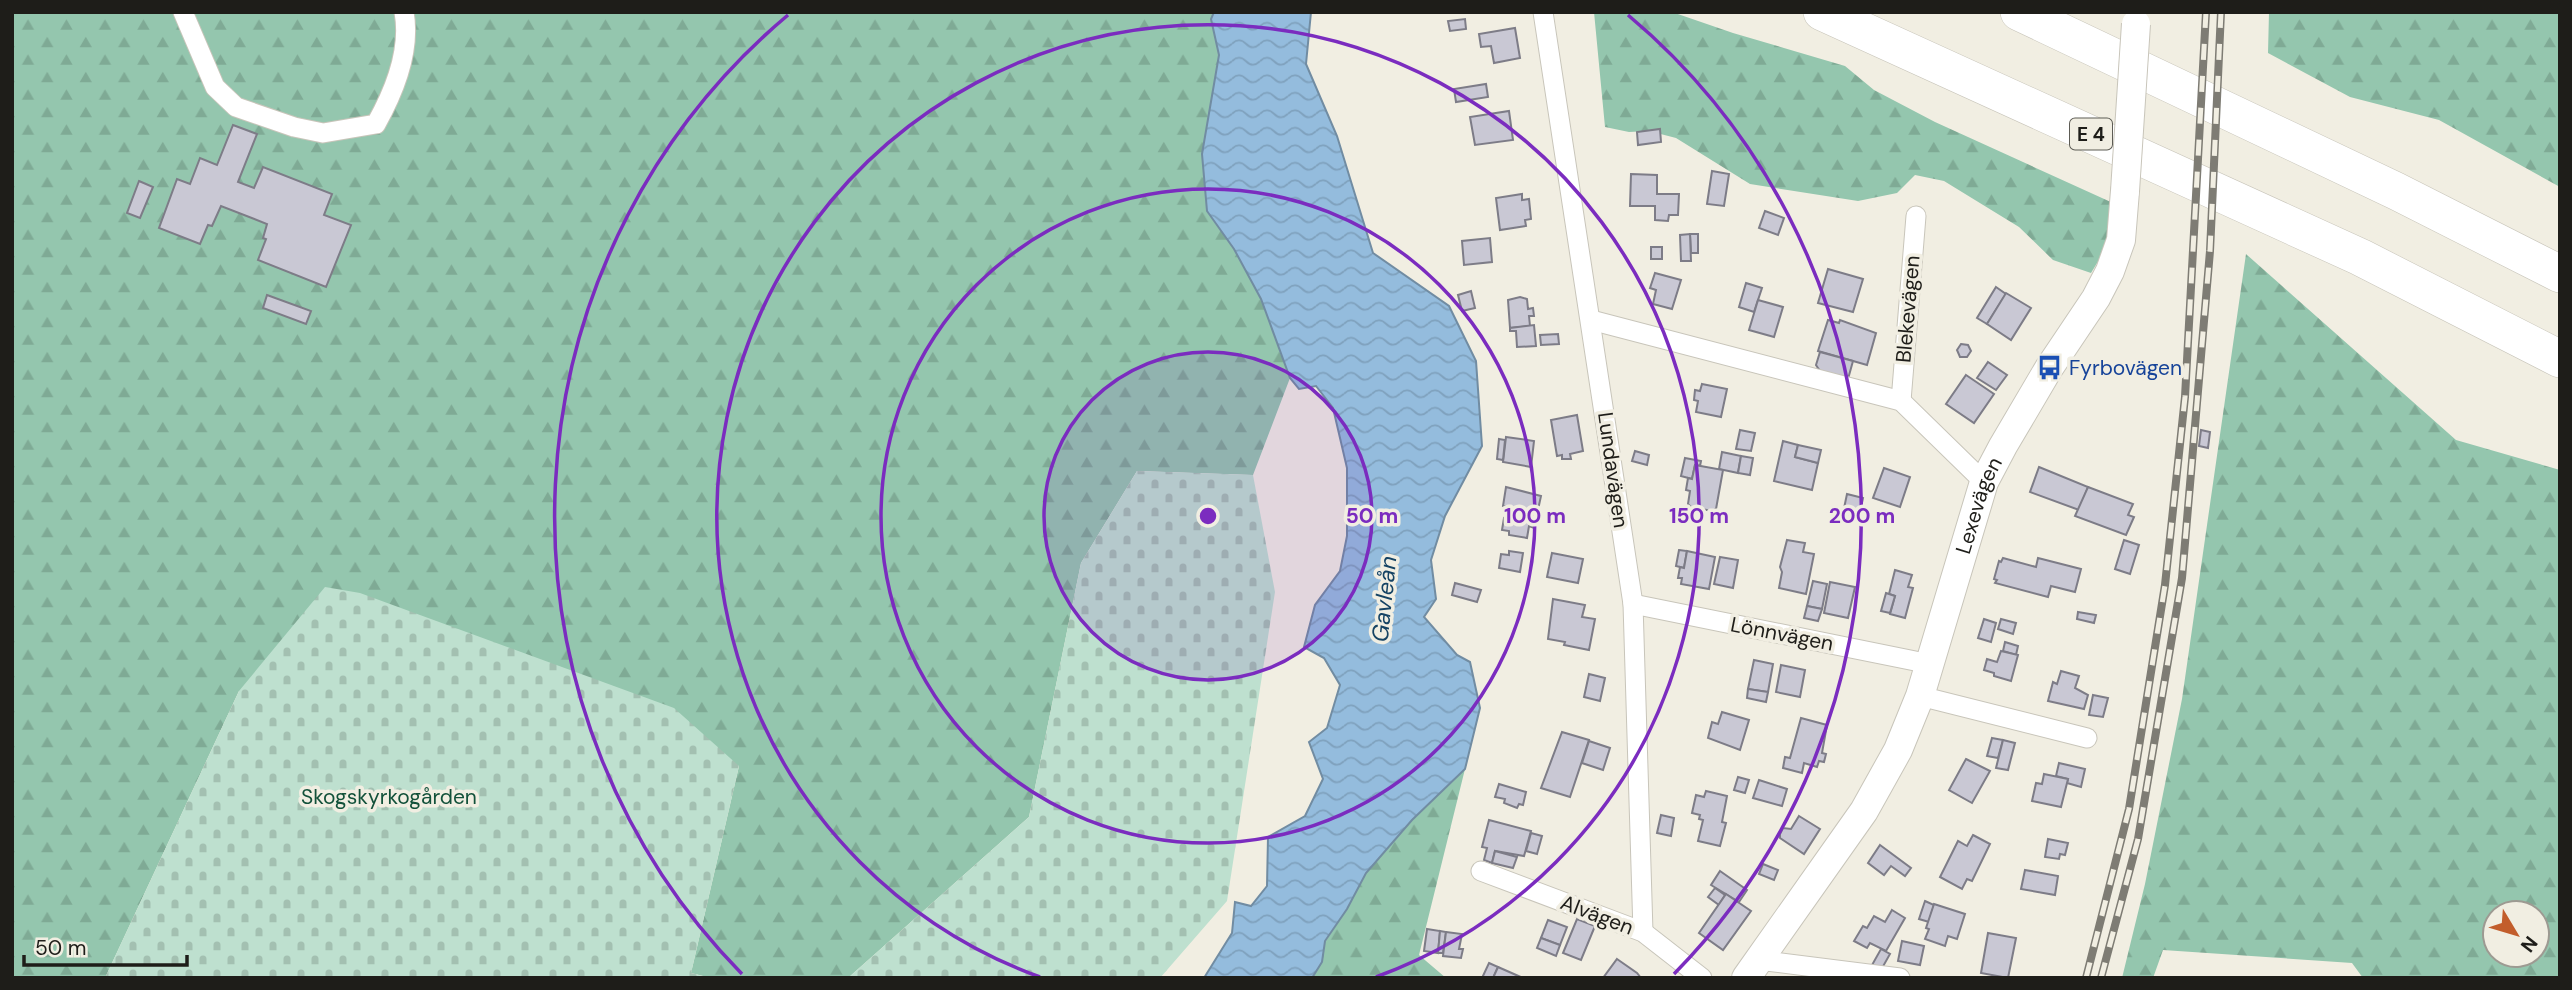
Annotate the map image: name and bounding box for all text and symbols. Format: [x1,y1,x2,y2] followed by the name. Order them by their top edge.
[2070,118,2112,150] road number: E 4
[1889,254,1927,364] street label: Blekevägen
[2035,354,2063,382] bus stop icon: Fyrbovägen
[2069,354,2182,382] place label: Fyrbovägen
[1591,410,1635,530] street label: Lundavägen
[1949,452,2009,557] street label: Lexevägen
[1346,502,1398,530] text: 50 m
[1504,502,1566,530] text: 100 m
[1669,502,1729,530] text: 150 m
[1829,502,1895,530] text: 200 m
[1196,504,1220,528] centre of rings
[1365,555,1403,643] water label: Gavleån
[1728,610,1836,658] street label: Lönnvägen
[301,783,477,811] park label: Skogskyrkogården
[1557,888,1637,942] street label: Alvägen
[2481,899,2551,969] north arrow
[24,923,187,967] scale bar
[2515,931,2543,957] text: N
[35,934,86,962] text: 50 m

